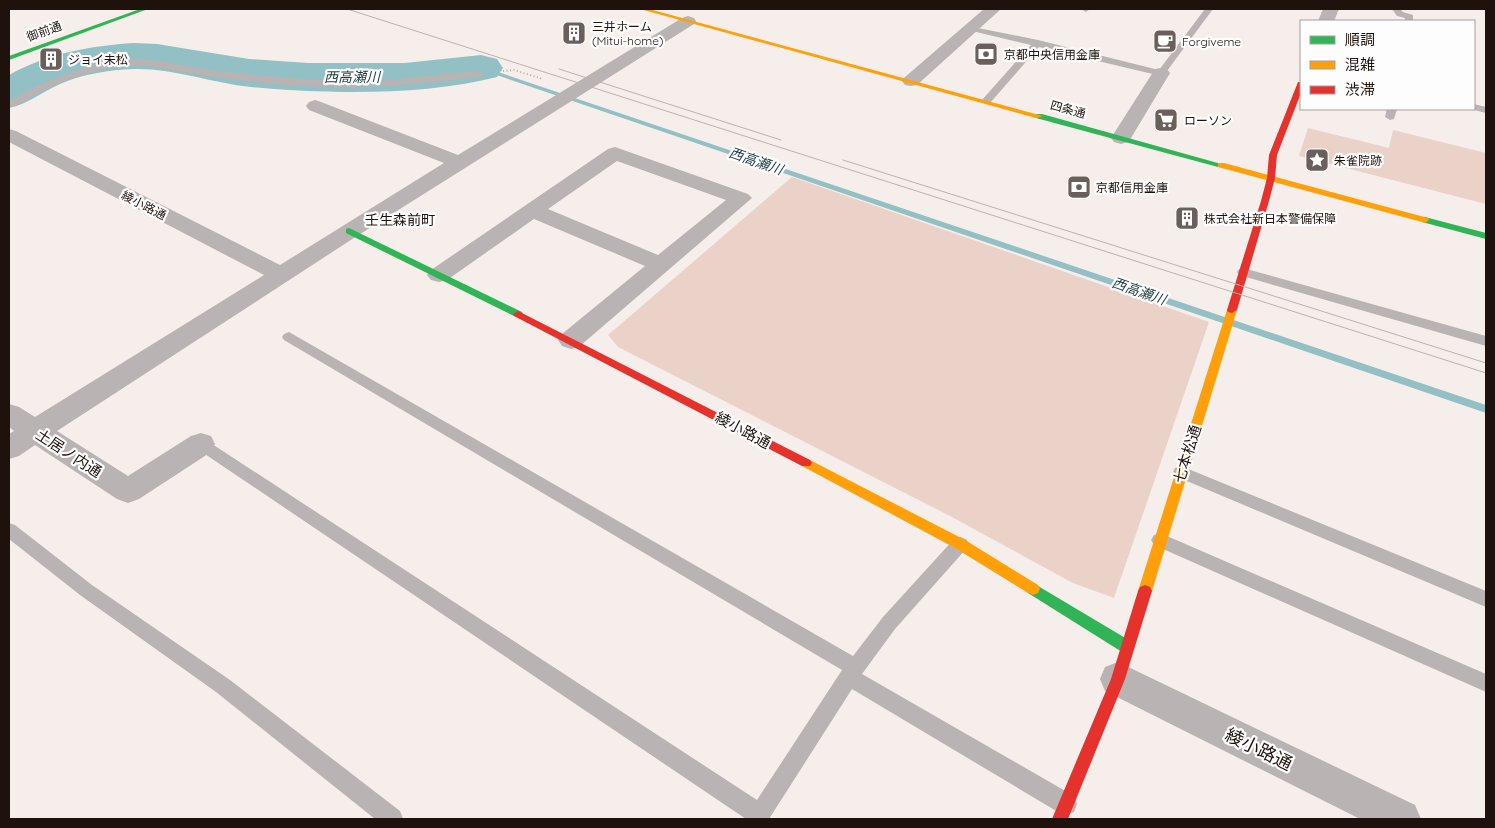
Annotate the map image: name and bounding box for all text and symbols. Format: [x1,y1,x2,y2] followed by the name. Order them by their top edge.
[25,18,63,44] street label: 御前通
[592,19,663,48] place label: 三井ホーム (Mitui-home)
[561,20,587,46] building icon: 三井ホーム (Mitui-home)
[1300,20,1475,110] legend
[1152,28,1178,54] cafe icon: Forgiveme
[1345,30,1375,49] text: 順調
[1182,34,1241,49] place label: Forgiveme
[973,41,999,67] bank icon: 京都中央信用金庫
[38,46,64,72] building icon: ジョイ未松
[1004,47,1100,62] place label: 京都中央信用金庫
[68,52,128,67] place label: ジョイ未松
[1345,55,1375,74] text: 混雑
[324,68,382,86] water label: 西高瀬川
[1345,80,1375,99] text: 渋滞
[1049,97,1087,121] street label: 四条通
[1153,107,1179,133] supermarket icon: ローソン
[1184,113,1232,128] place label: ローソン
[727,143,787,179] water label: 西高瀬川
[1304,147,1330,173] place icon: 朱雀院跡
[1334,153,1382,168] place label: 朱雀院跡
[1066,174,1092,200] bank icon: 京都信用金庫
[1096,180,1168,195] place label: 京都信用金庫
[119,187,169,223] street label: 綾小路通
[1174,205,1200,231] building icon: 株式会社新日本警備保障
[365,211,435,229] district label: 壬生森前町
[1204,211,1336,226] place label: 株式会社新日本警備保障
[1110,273,1170,309] water label: 西高瀬川
[712,408,774,452] street label: 綾小路通
[1169,423,1205,485] street label: 七本松通
[32,425,106,481] street label: 土居ノ内通
[1222,723,1296,775] street label: 綾小路通

